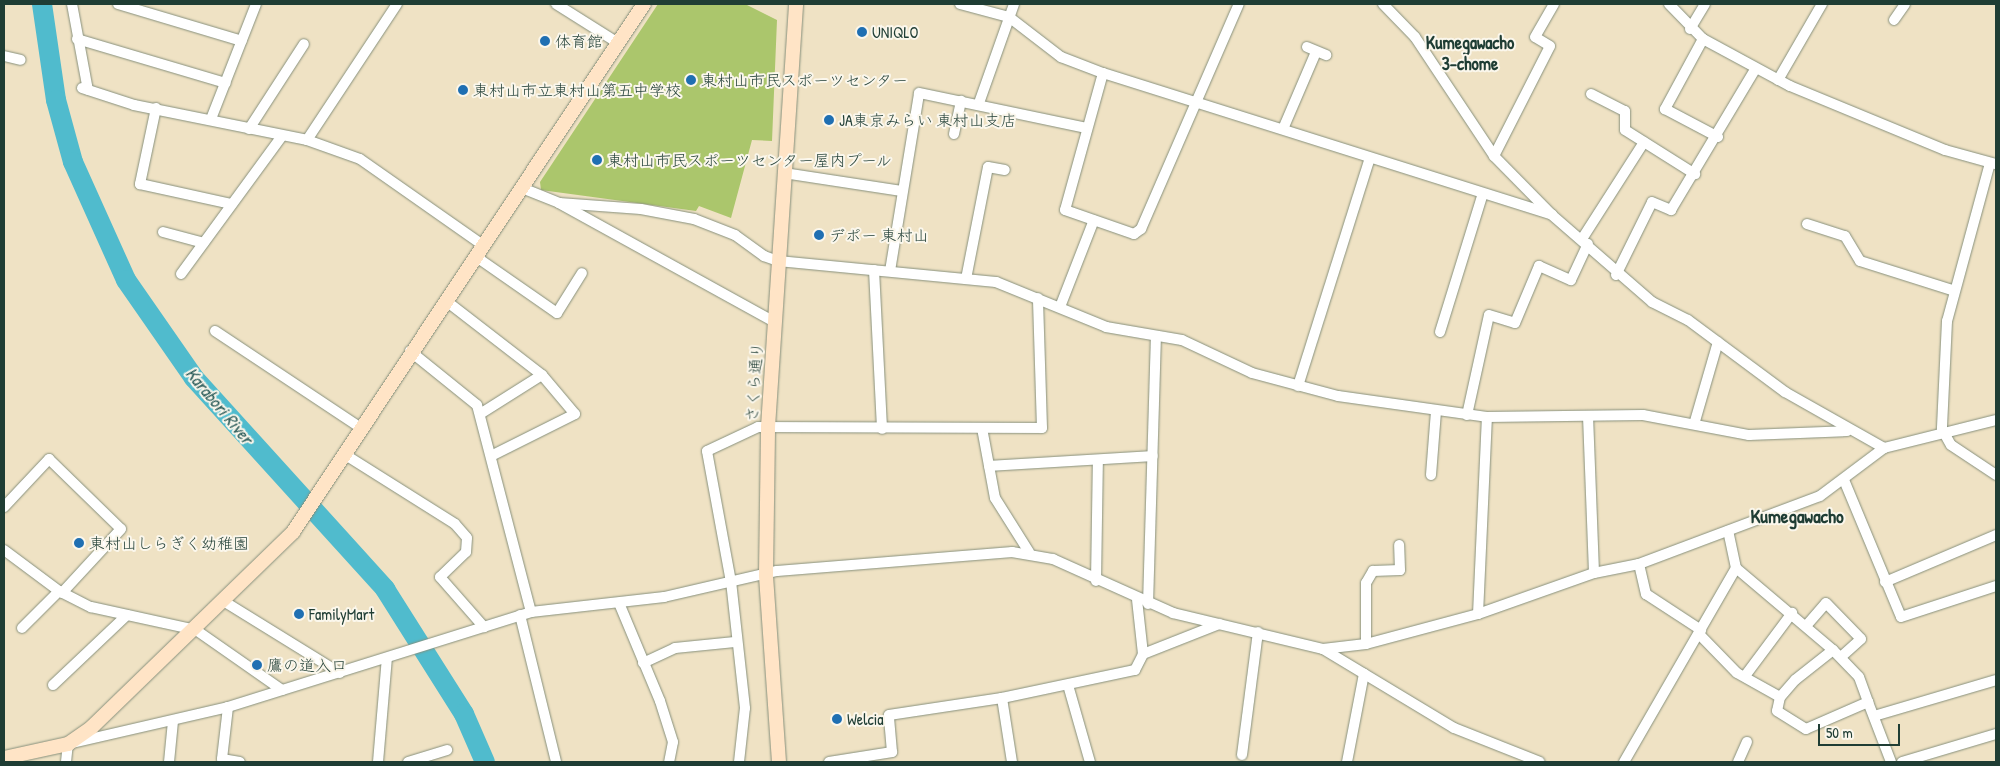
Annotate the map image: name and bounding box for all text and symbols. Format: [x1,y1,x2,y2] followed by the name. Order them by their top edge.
[872,22,918,42] place label: UNIQLO
[856,26,868,38] marker: UNIQLO
[555,31,603,51] place label: 体育館
[1426,33,1514,76] district label: Kumegawacho 3-chome
[539,35,551,47] marker: 体育館
[701,70,909,90] place label: 東村山市民スポーツセンター
[685,74,697,86] marker: 東村山市民スポーツセンター
[473,80,681,100] place label: 東村山市立東村山第五中学校
[457,84,469,96] marker: 東村山市立東村山第五中学校
[839,110,1016,130] place label: JA東京みらい 東村山支店
[823,114,835,126] marker: JA東京みらい 東村山支店
[607,150,894,170] place label: 東村山市民スポーツセンター屋内プール
[591,154,603,166] marker: 東村山市民スポーツセンター屋内プール
[829,225,929,245] place label: デポー 東村山
[813,229,825,241] marker: デポー 東村山
[742,341,766,423] street label: さくら通り
[181,363,257,449] water label: Karabori River
[1750,506,1844,528] district label: Kumegawacho
[89,533,249,553] place label: 東村山しらぎく幼稚園
[73,537,85,549] marker: 東村山しらぎく幼稚園
[309,604,374,624] place label: FamilyMart
[293,608,305,620] marker: FamilyMart
[267,655,347,675] place label: 鷹の道入口
[251,659,263,671] marker: 鷹の道入口
[847,709,884,729] place label: Welcia
[831,713,843,725] marker: Welcia
[1820,714,1902,746] scale bar
[1826,722,1853,743] text: 50 m

